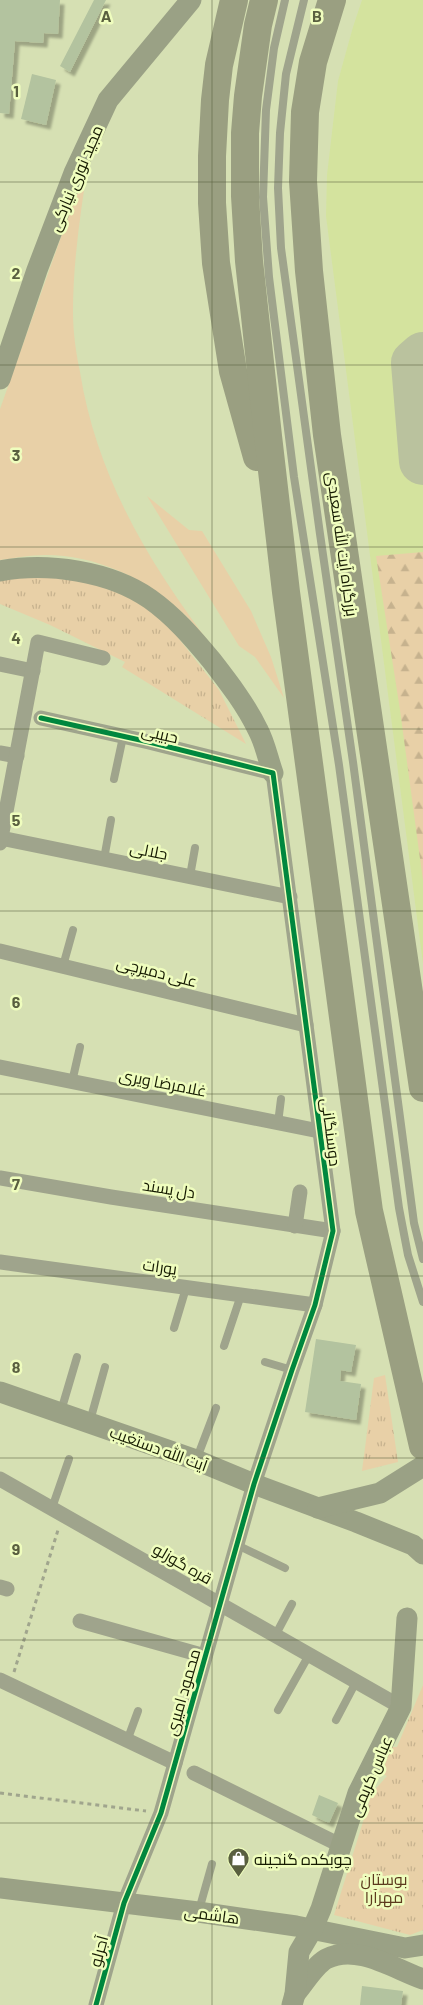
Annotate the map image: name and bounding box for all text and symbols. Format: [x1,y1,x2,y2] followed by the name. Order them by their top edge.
[101,6,112,25] text: A
[312,6,322,25] text: B
[13,81,19,100] text: 1
[44,122,108,235] street label: مجید نوری نیارکی
[12,263,21,282] text: 2
[12,445,20,464] text: 3
[321,470,363,618] street label: بزرگراه آیت الله سعیدی
[11,628,21,647] text: 4
[139,720,180,748] street label: حبیبی
[12,810,21,829] text: 5
[128,837,170,865] street label: جلالی
[114,952,199,993] street label: علی دمیرچی
[12,992,21,1011] text: 6
[117,1064,208,1102] street label: غلامرضا ویری
[316,1097,346,1168] street label: دوسنگانی
[12,1174,20,1193] text: 7
[141,1174,197,1204] street label: دل پسند
[141,1254,179,1281] street label: پورات
[12,1357,21,1376] text: 8
[107,1421,211,1476] street label: آیت الله دستغیب
[12,1539,20,1558] text: 9
[150,1539,216,1588] street label: قره گوزلو
[161,1646,205,1738] street label: محمود امیری
[345,1733,397,1820] street label: عباس کریمی
[226,1846,250,1877] shop icon: چوبکده گنجینه
[254,1849,352,1871] place label: چوبکده گنجینه
[361,1869,407,1908] park label: بوستان مهرآرا
[183,1901,241,1929] street label: هاشمی
[85,1933,112,1969] street label: آجرلو

